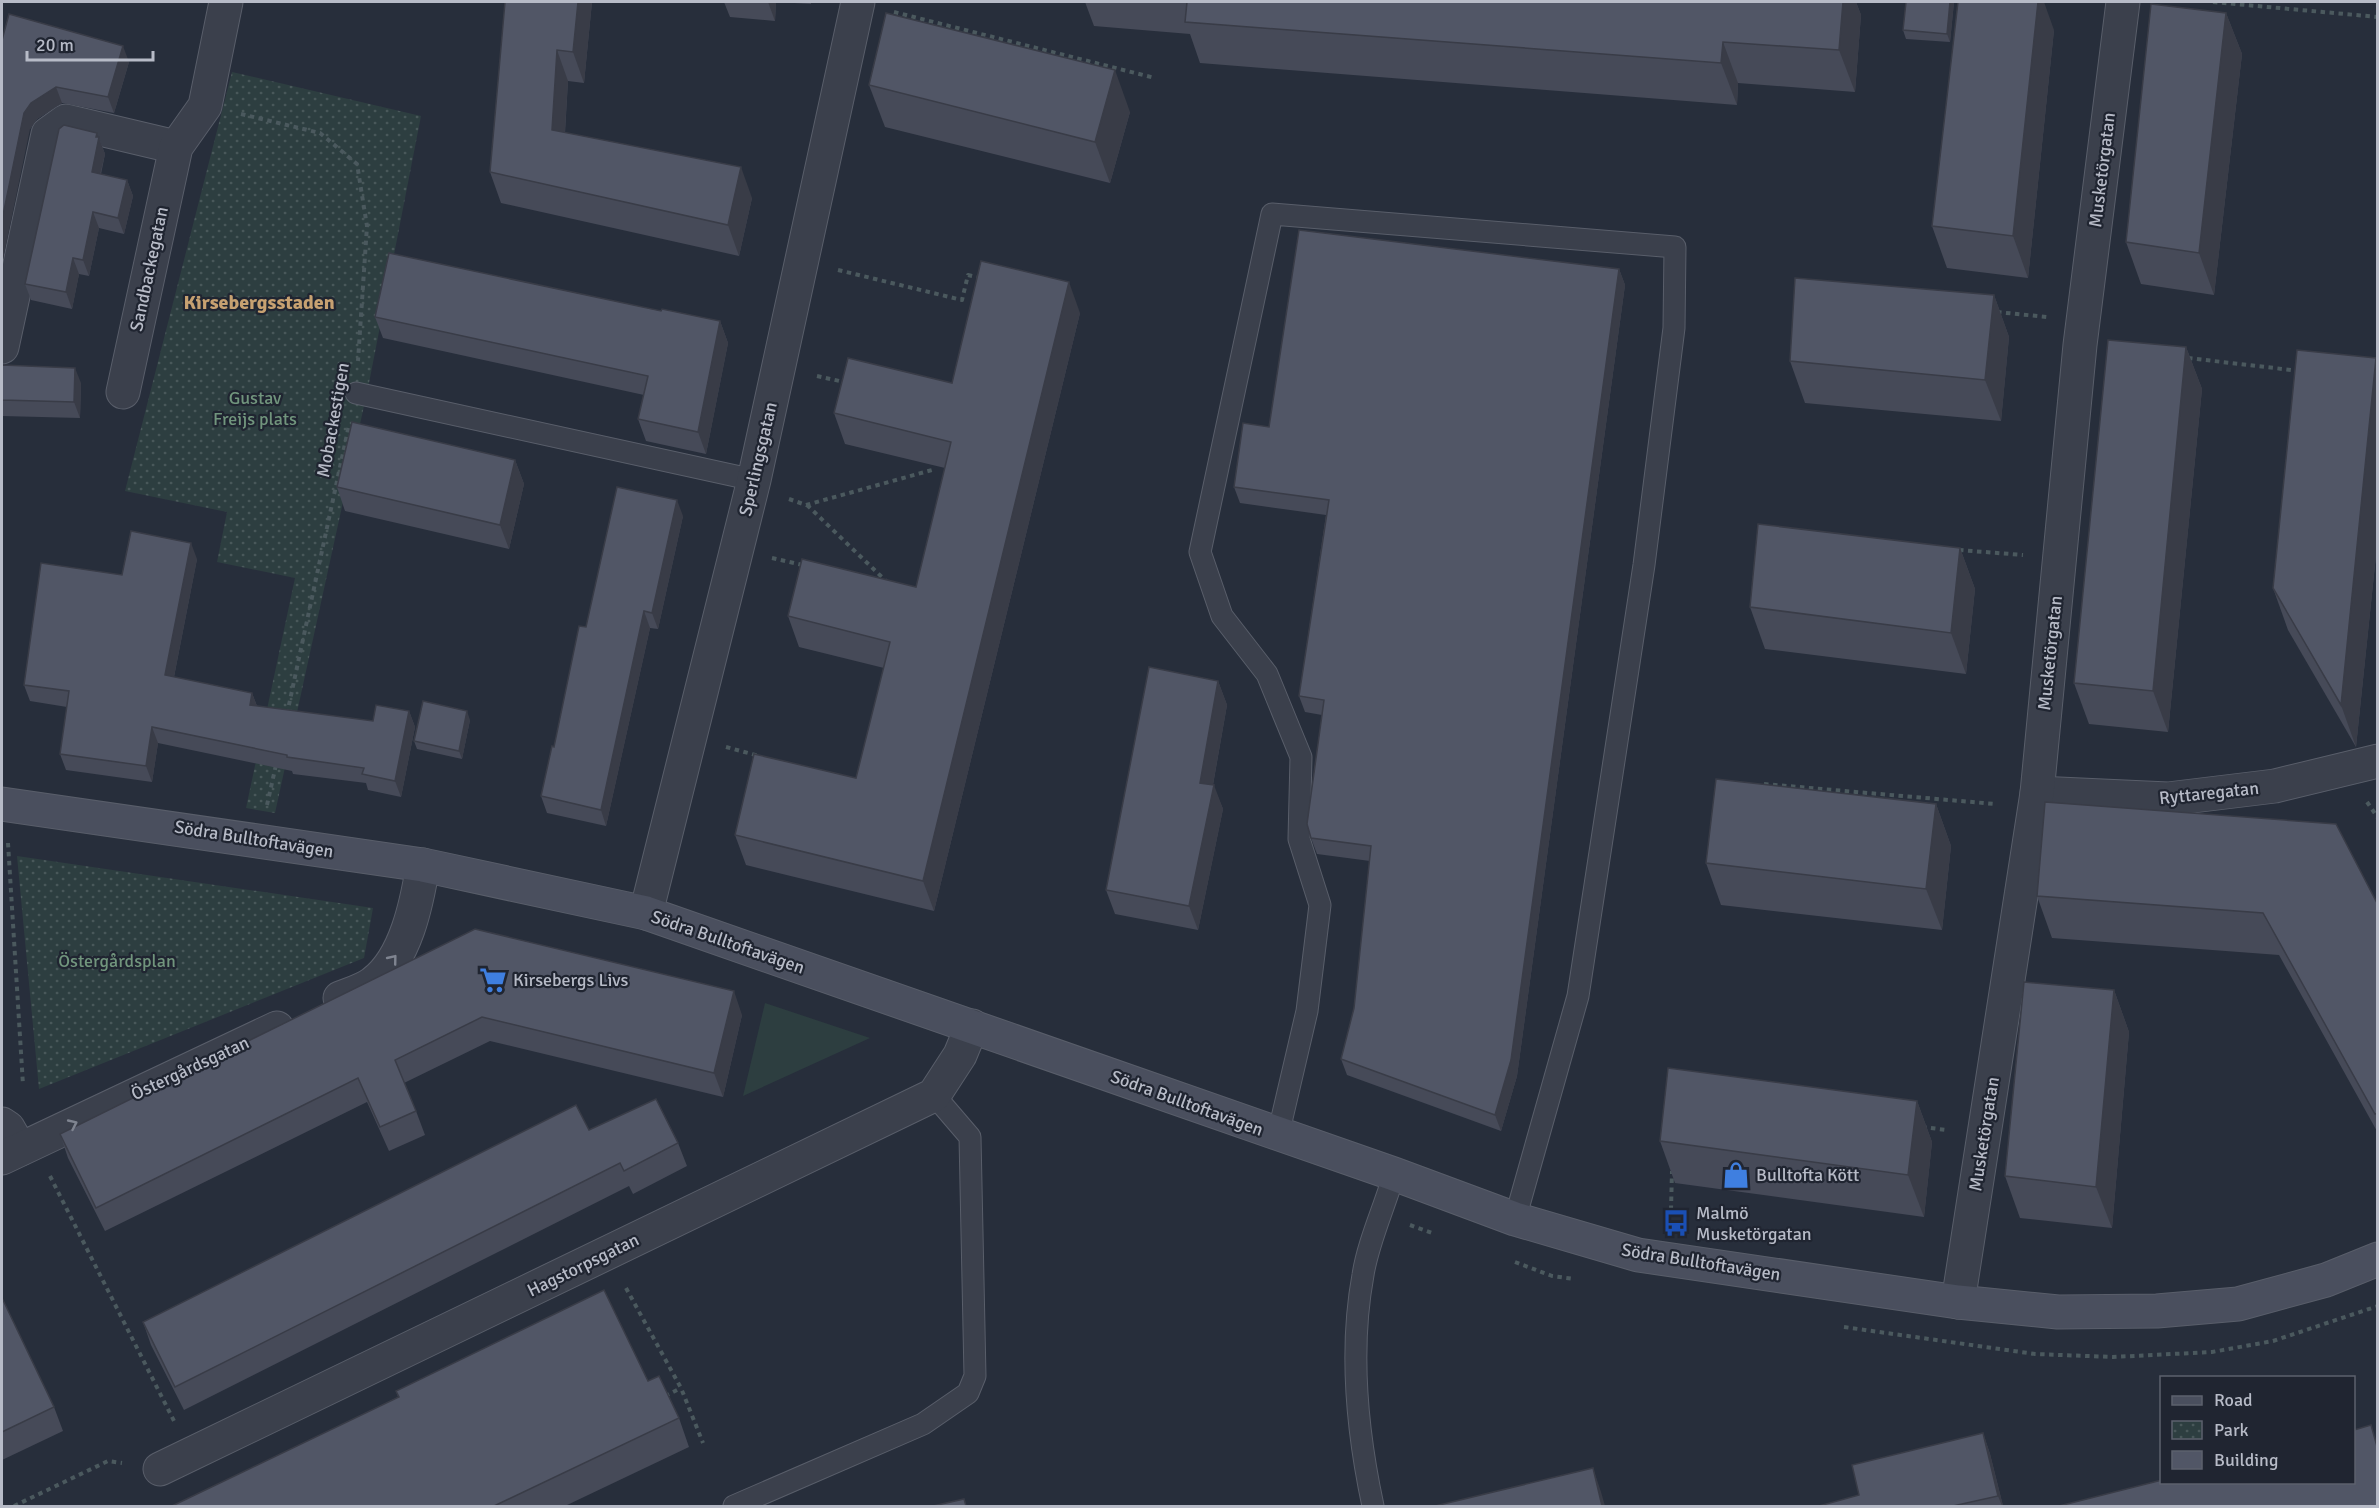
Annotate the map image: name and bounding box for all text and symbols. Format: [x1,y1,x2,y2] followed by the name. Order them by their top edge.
[27,24,153,62] scale bar
[36,34,74,56] text: 20 m
[2084,111,2120,229] street label: Musketörgatan
[125,205,173,333] street label: Sandbackegatan
[183,290,335,315] district label: Kirsebergsstaden
[312,361,354,479] street label: Mobackestigen
[213,387,297,430] park label: Gustav Freijs plats
[734,400,782,518] street label: Sperlingsgatan
[2033,594,2067,712] street label: Musketörgatan
[2158,777,2260,809] street label: Ryttaregatan
[173,816,335,862] street label: Södra Bulltoftavägen
[648,905,808,979] street label: Södra Bulltoftavägen
[58,950,176,972] park label: Östergårdsplan
[386,954,397,965] one-way arrow
[478,965,508,995] supermarket icon: Kirsebergs Livs
[513,969,628,991] place label: Kirsebergs Livs
[128,1031,252,1105] street label: Östergårdsgatan
[1108,1065,1266,1141] street label: Södra Bulltoftavägen
[1964,1075,2004,1193] street label: Musketörgatan
[66,1119,77,1131] one-way arrow
[1721,1160,1751,1190] shop icon: Bulltofta Kött
[1756,1164,1859,1186] place label: Bulltofta Kött
[1696,1202,1812,1245] place label: Malmö Musketörgatan
[1661,1208,1691,1238] bus stop icon: Malmö Musketörgatan
[523,1228,643,1302] street label: Hagstorpsgatan
[1620,1239,1782,1285] street label: Södra Bulltoftavägen
[2160,1376,2355,1484] legend
[2214,1389,2253,1411] text: Road
[2214,1419,2249,1441] text: Park
[2214,1449,2278,1471] text: Building

